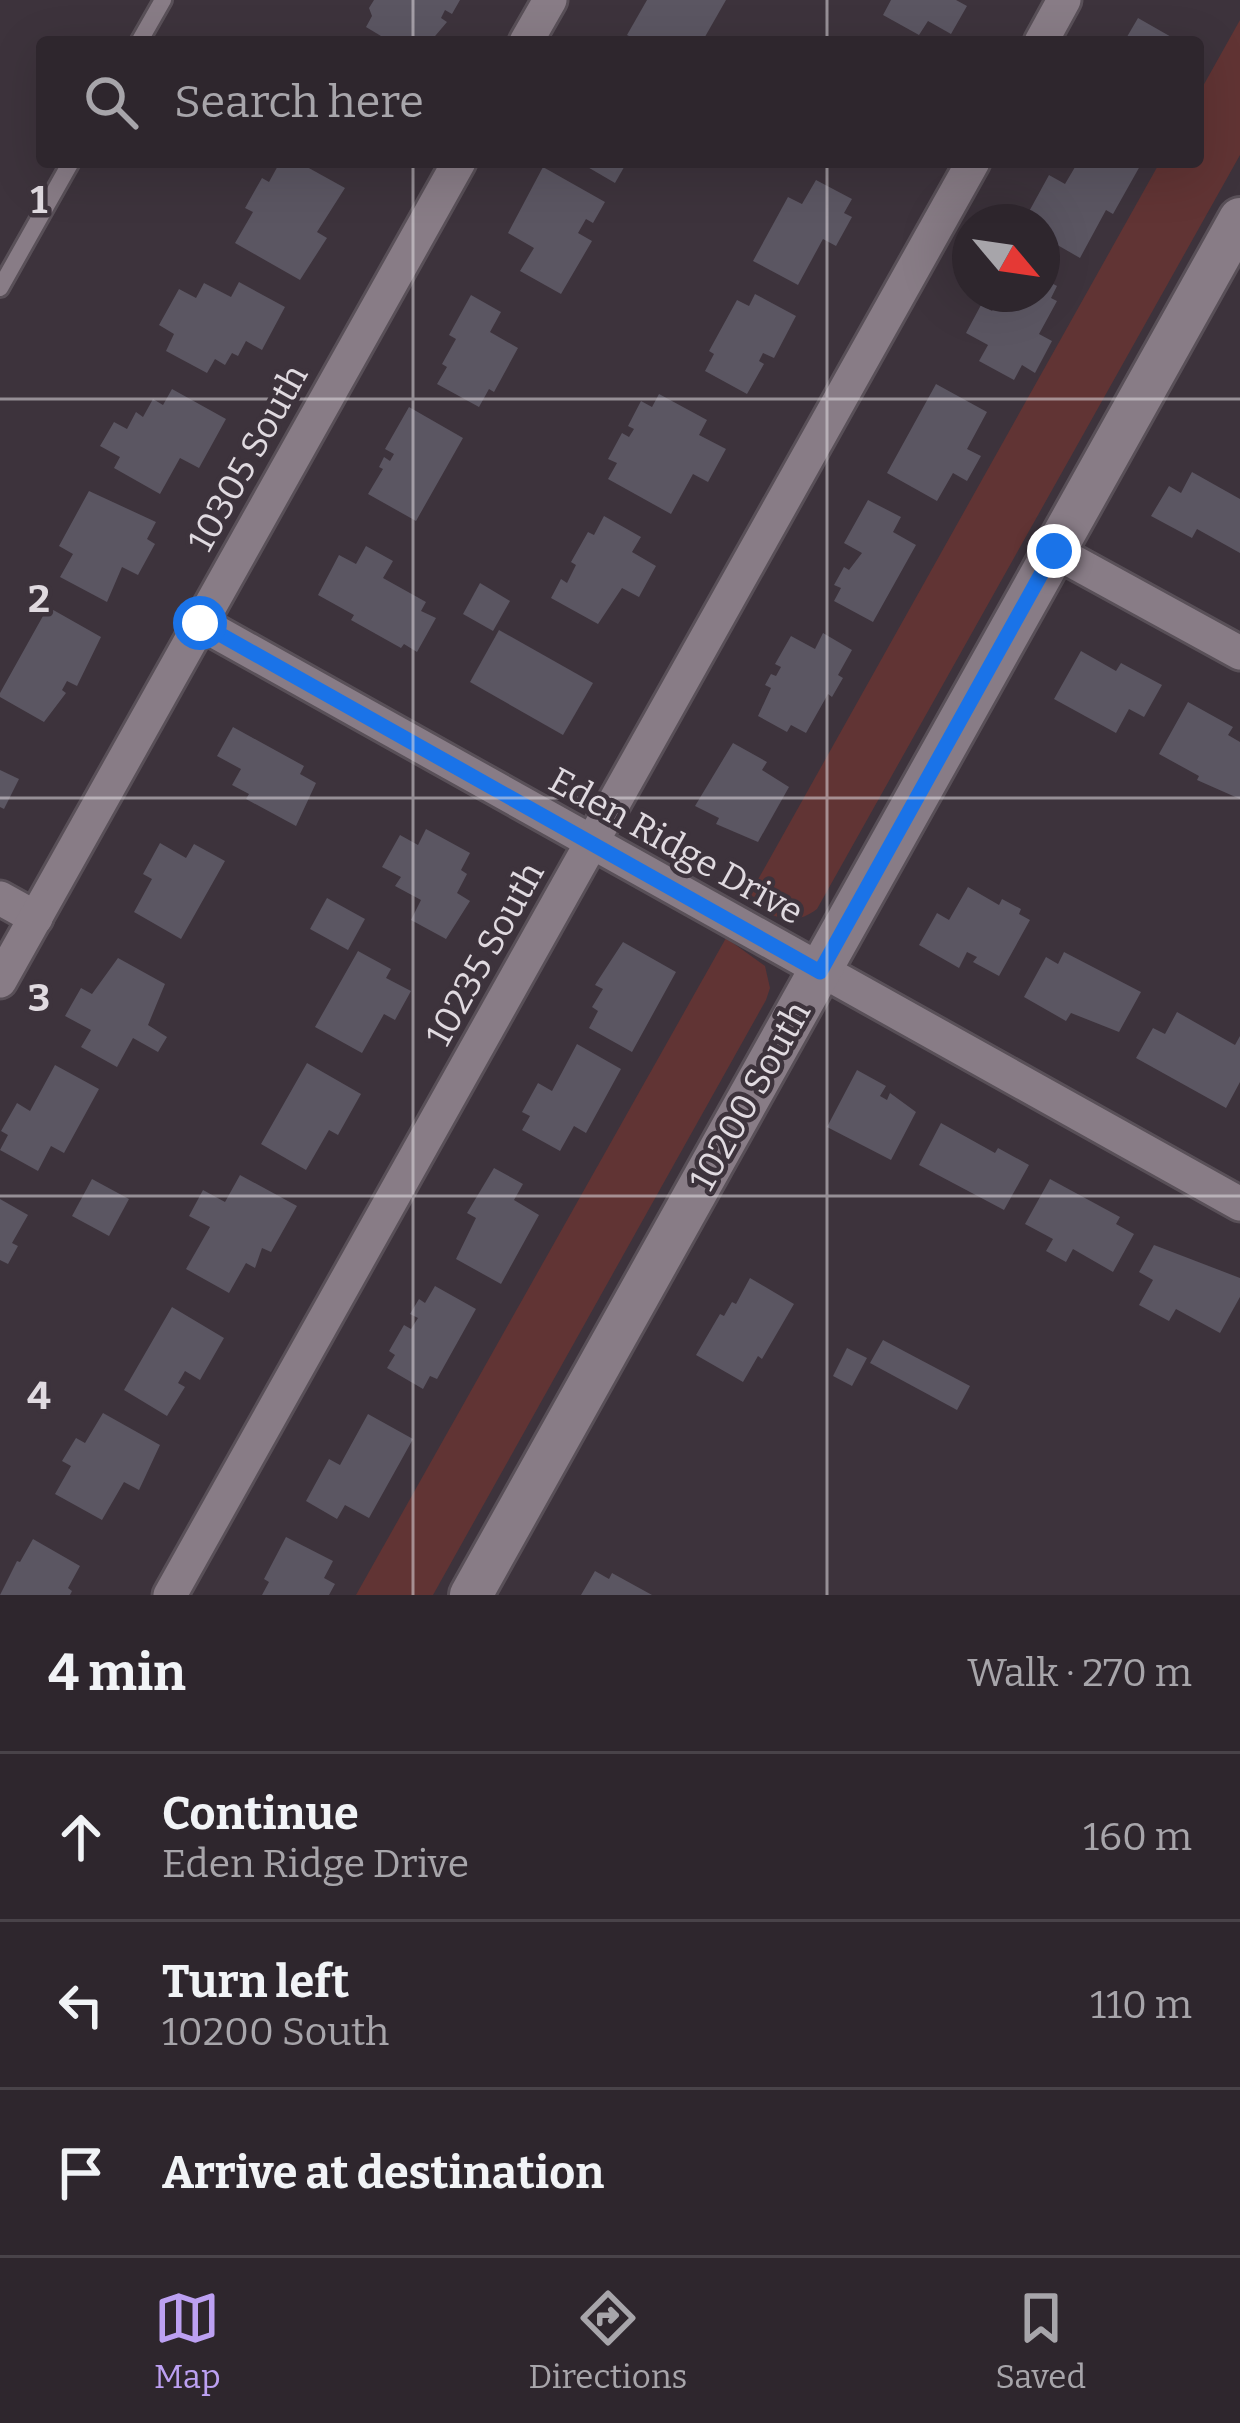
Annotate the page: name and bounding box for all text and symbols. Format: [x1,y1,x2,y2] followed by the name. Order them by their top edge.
[36,36,1204,168] search box
[78,69,144,135] icon: search
[174,75,424,129] text: Search here
[31,177,48,223] text: 1
[952,204,1060,312] north arrow
[179,357,317,559] street label: 10305 South
[1027,524,1081,578] route end
[28,576,50,622] text: 2
[173,596,227,650] route start
[541,758,811,934] street label: Eden Ridge Drive
[416,854,554,1054] street label: 10235 South
[28,975,50,1021] text: 3
[680,994,820,1198] street label: 10200 South
[27,1373,51,1419] text: 4
[48,1642,186,1704] text: 4 min
[967,1650,1192,1696] text: Walk · 270 m
[162,1787,359,1841] text: Continue
[48,1804,114,1870] icon: ahead
[1083,1814,1192,1860] text: 160 m
[162,1841,469,1887] text: Eden Ridge Drive
[162,1955,349,2009] text: Turn left
[48,1972,114,2038] icon: left
[1090,1982,1192,2028] text: 110 m
[162,2009,389,2055] text: 10200 South
[48,2140,114,2206] icon: arrive
[162,2146,604,2200] text: Arrive at destination
[154,2285,221,2397] tab: Map
[529,2285,687,2397] tab: Directions
[995,2285,1086,2397] tab: Saved

